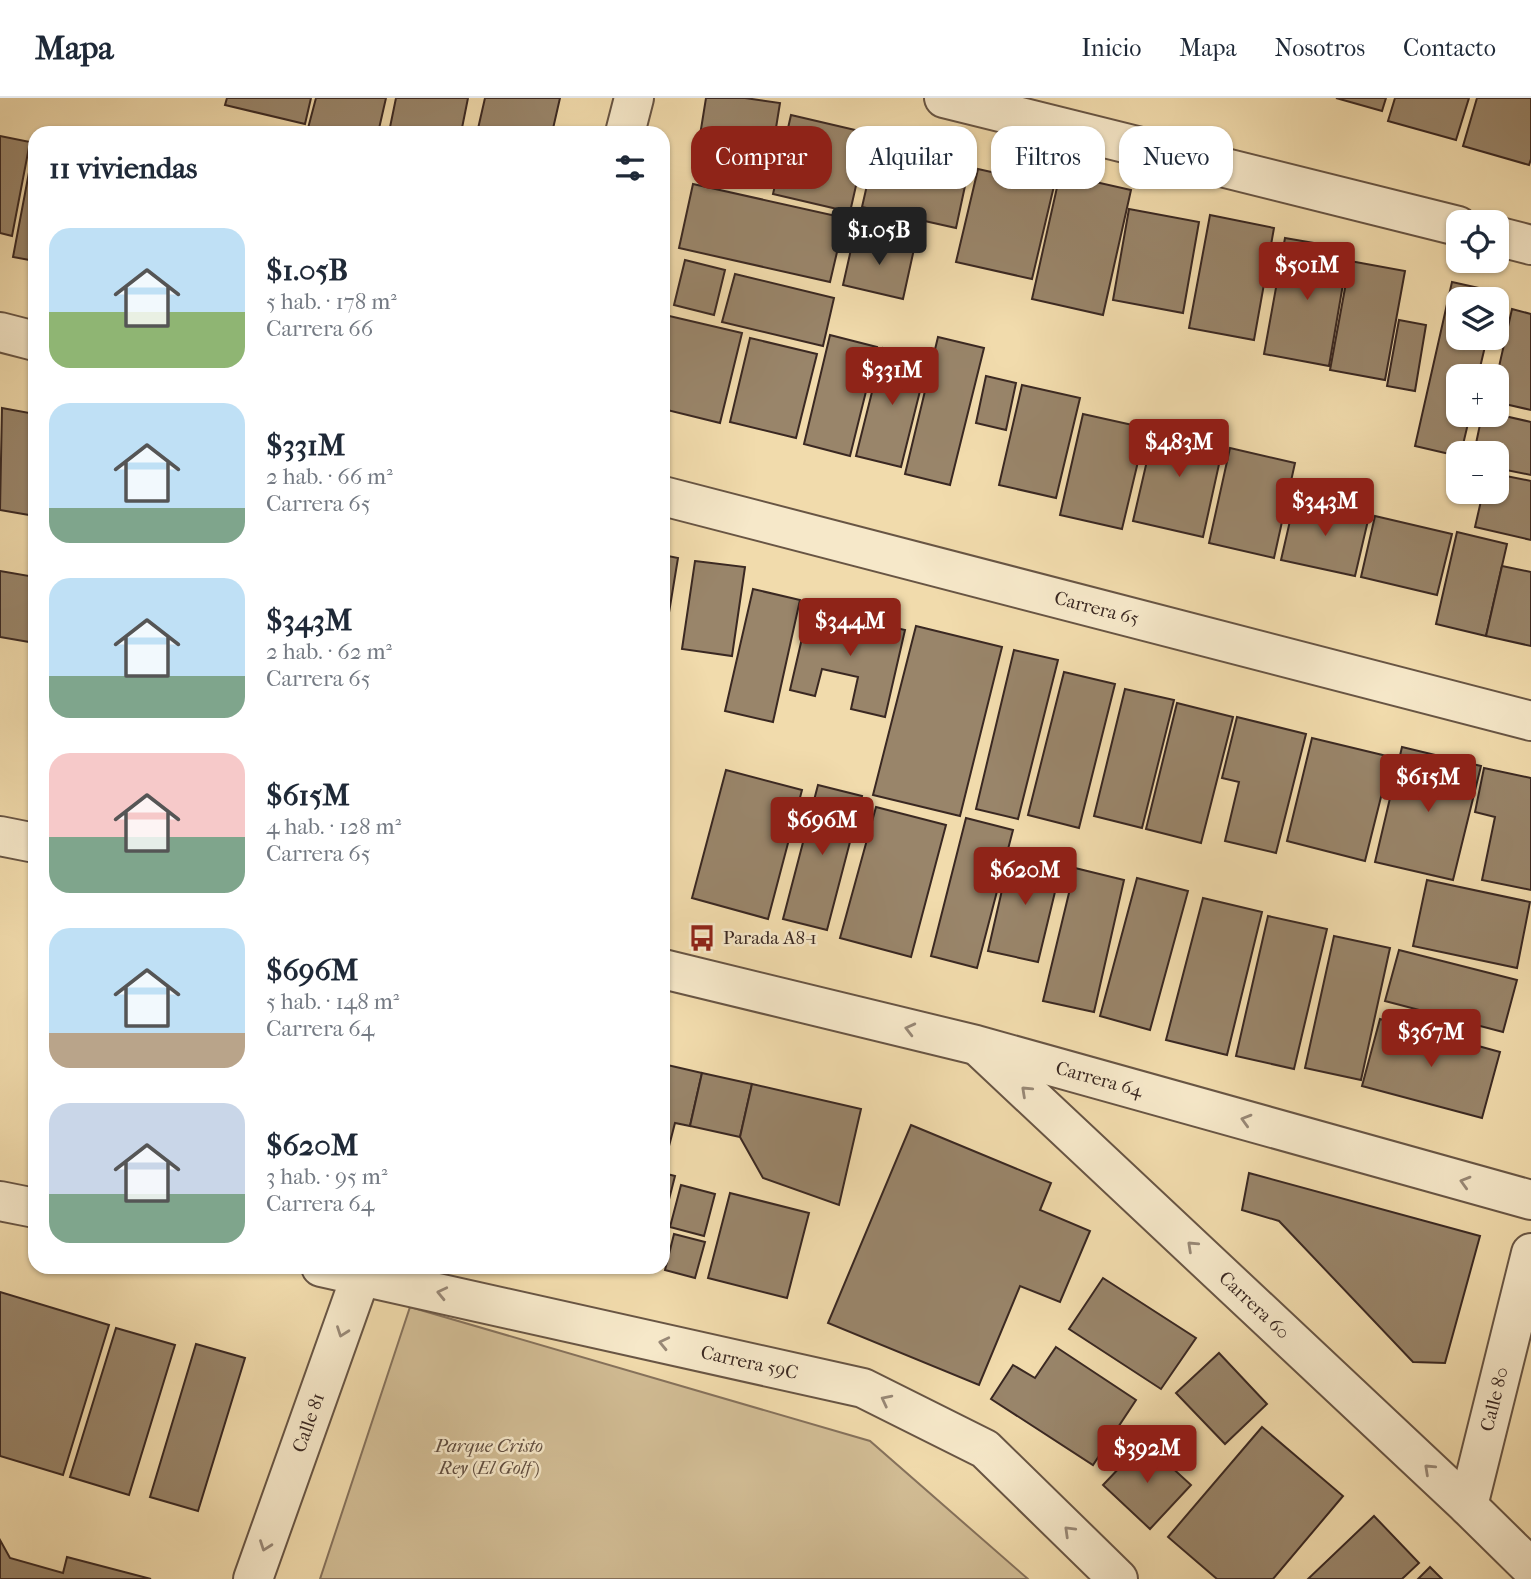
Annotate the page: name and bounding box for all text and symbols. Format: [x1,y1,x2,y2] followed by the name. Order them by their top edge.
[35,29,114,68] text: Mapa
[1081,34,1141,62] text: Inicio
[1179,34,1237,62] text: Mapa
[1275,34,1365,62] text: Nosotros
[1403,34,1496,62] text: Contacto
[691,126,832,189] chip: Comprar
[846,126,977,189] chip: Alquilar
[991,126,1105,189] chip: Filtros
[1119,126,1233,189] chip: Nuevo
[611,149,649,187] icon: filters
[49,151,197,186] text: 11 viviendas
[822,208,936,267] pin: $1.05B
[1446,210,1509,504] map controls
[1446,210,1509,273] button: locate
[848,216,910,243] text: $1.05B
[1258,242,1356,302] pin: $501M
[1275,251,1339,278] text: $501M
[266,253,348,288] text: $1.05B
[105,256,189,340] icon: home
[1446,287,1509,350] button: layers
[266,288,397,315] text: 5 hab. · 178 m²
[266,315,373,342] text: Carrera 66
[843,348,941,407] pin: $331M
[862,356,922,383] text: $331M
[1446,364,1509,427] button: +
[1130,420,1228,479] pin: $483M
[266,428,345,463] text: $331M
[1145,428,1213,455] text: $483M
[105,431,189,515] icon: home
[1446,441,1509,504] button: −
[266,463,393,490] text: 2 hab. · 66 m²
[1276,478,1374,538] pin: $343M
[1292,487,1358,514] text: $343M
[266,490,371,517] text: Carrera 65
[1052,587,1141,630] street label: Carrera 65
[801,598,899,658] pin: $344M
[266,603,352,638] text: $343M
[105,606,189,690] icon: home
[815,607,885,634] text: $344M
[266,638,392,665] text: 2 hab. · 62 m²
[266,665,371,692] text: Carrera 65
[1379,754,1477,814] pin: $615M
[1396,763,1460,790] text: $615M
[266,778,350,813] text: $615M
[105,781,189,865] icon: home
[773,798,871,857] pin: $696M
[787,806,857,833] text: $696M
[266,813,401,840] text: 4 hab. · 128 m²
[266,840,371,867] text: Carrera 65
[976,848,1074,907] pin: $620M
[990,856,1060,883] text: $620M
[687,923,717,953] bus stop icon: Parada A8-1
[723,927,817,949] place label: Parada A8-1
[266,953,358,988] text: $696M
[105,956,189,1040] icon: home
[266,988,399,1015] text: 5 hab. · 148 m²
[1382,1010,1480,1069] pin: $367M
[266,1015,374,1042] text: Carrera 64
[1398,1018,1464,1045] text: $367M
[904,1023,916,1037] one-way arrow
[1053,1057,1146,1102] street label: Carrera 64
[1021,1086,1034,1099] one-way arrow
[1240,1114,1252,1129] one-way arrow
[266,1128,358,1163] text: $620M
[105,1131,189,1215] icon: home
[266,1163,387,1190] text: 3 hab. · 95 m²
[1459,1176,1471,1190] one-way arrow
[266,1190,374,1217] text: Carrera 64
[1187,1242,1200,1255] one-way arrow
[1214,1267,1294,1344] street label: Carrera 60
[436,1287,448,1301] one-way arrow
[336,1325,350,1337] one-way arrow
[658,1337,670,1352] one-way arrow
[699,1341,800,1384] street label: Carrera 59C
[1476,1365,1513,1434] street label: Calle 80
[288,1390,329,1455] street label: Calle 81
[881,1395,894,1408] one-way arrow
[1098,1426,1196,1485] pin: $392M
[1113,1434,1181,1461] text: $392M
[434,1435,543,1479] park label: Parque Cristo Rey (El Golf)
[1424,1465,1437,1478] one-way arrow
[1064,1527,1077,1540] one-way arrow
[259,1539,273,1551] one-way arrow

